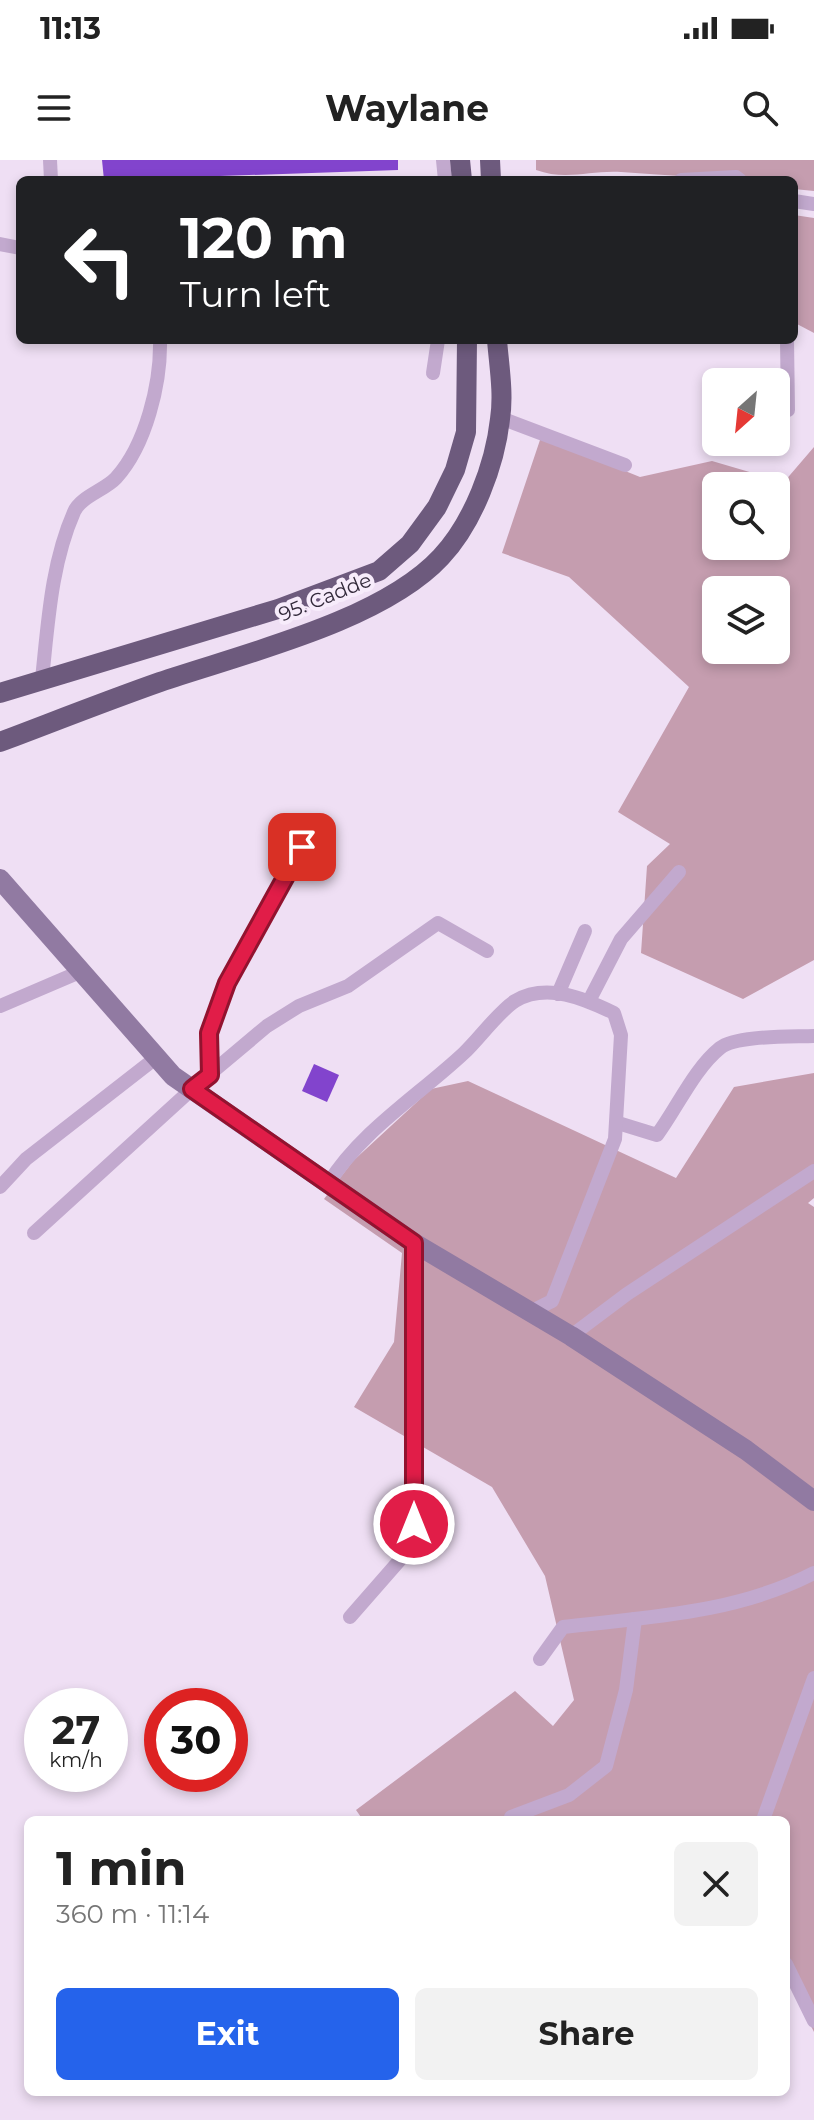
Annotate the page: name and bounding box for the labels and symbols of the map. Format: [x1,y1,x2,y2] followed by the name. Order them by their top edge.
[702,368,790,456] north arrow
[275,568,375,626] street label: 95. Cadde
[268,813,336,881] pin
[372,1482,456,1566] position arrow
[144,1688,248,1792] speed limit sign: 30

